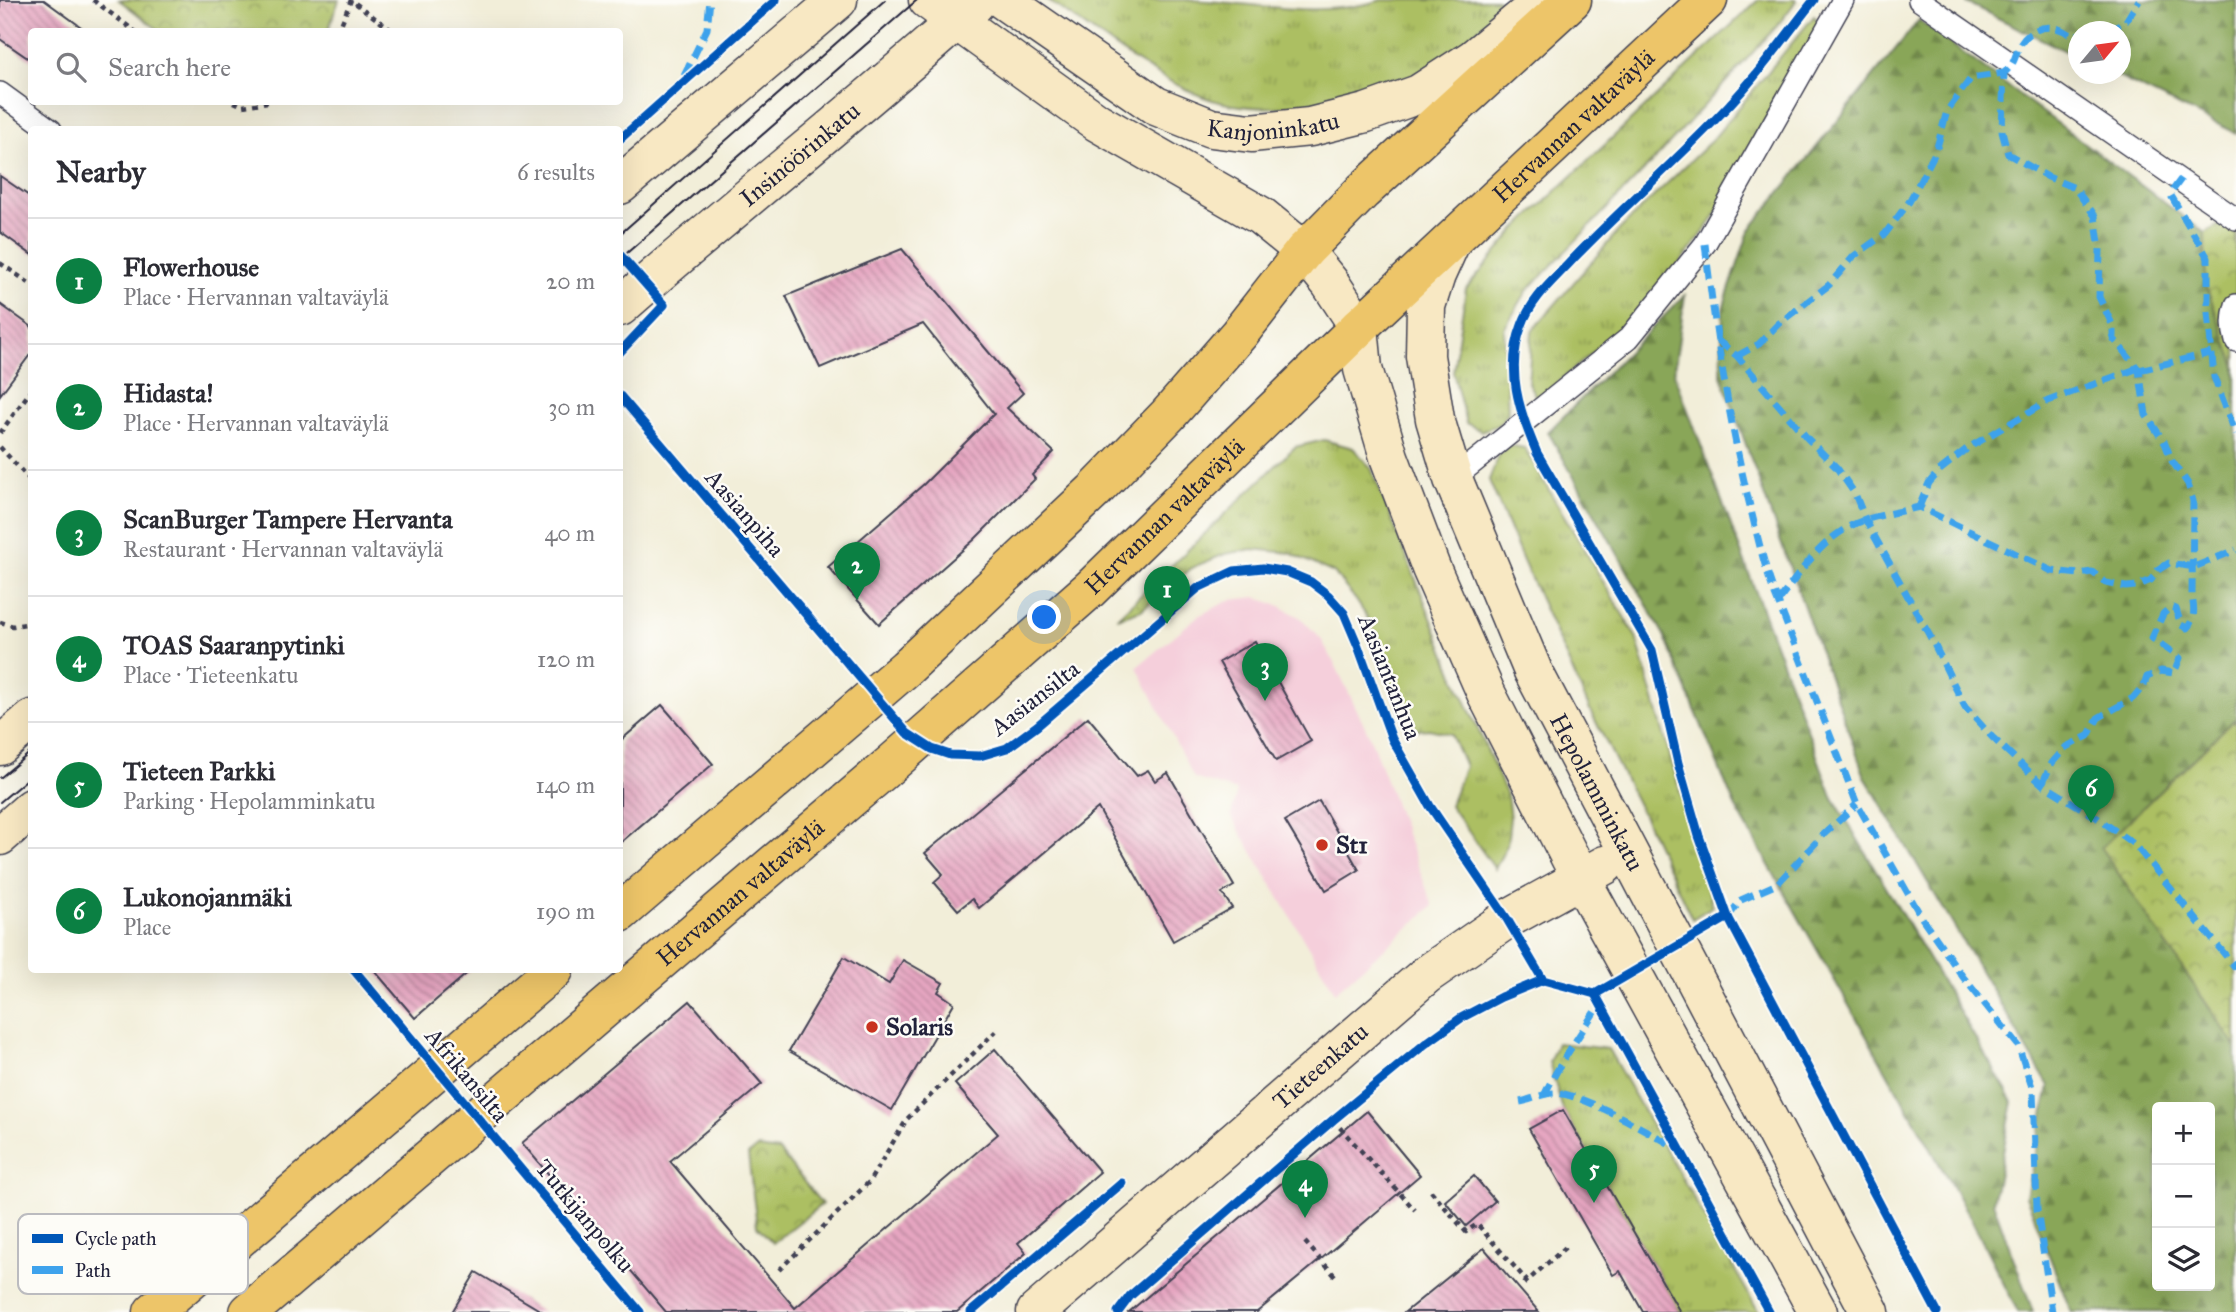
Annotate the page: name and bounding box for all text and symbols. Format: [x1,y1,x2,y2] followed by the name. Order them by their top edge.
[2068,21,2131,84] north arrow
[28,28,623,105] search box
[1486,42,1662,209] street label: Hervannan valtaväylä
[52,48,90,86] icon: search
[108,51,231,83] text: Search here
[734,96,866,213] street label: Insinöörinkatu
[1205,105,1343,148] street label: Kanjoninkatu
[56,154,146,190] text: Nearby
[517,158,595,186] text: 6 results
[123,251,259,283] text: Flowerhouse
[74,267,84,295] text: 1
[546,267,595,295] text: 20 m
[123,283,389,311] text: Place · Hervannan valtaväylä
[123,377,214,409] text: Hidasta!
[73,393,85,421] text: 2
[548,393,595,421] text: 30 m
[123,409,389,437] text: Place · Hervannan valtaväylä
[1078,431,1251,601] street label: Hervannan valtaväylä
[698,462,792,564] street label: Aasianpiha
[123,503,453,535] text: ScanBurger Tampere Hervanta
[74,519,84,547] text: 3
[545,519,595,547] text: 40 m
[123,535,443,563] text: Restaurant · Hervannan valtaväylä
[834,542,880,600] pin: 2
[1144,566,1190,624] pin: 1
[1027,600,1061,634] your location
[1351,609,1429,745] street label: Aasiantanhua
[123,629,345,661] text: TOAS Saaranpytinki
[1242,643,1288,701] pin: 3
[73,645,85,673] text: 4
[537,645,595,673] text: 120 m
[984,653,1086,743] street label: Aasiansilta
[123,661,298,689] text: Place · Tieteenkatu
[1543,708,1651,876] street label: Hepolamminkatu
[123,755,275,787] text: Tieteen Parkki
[2068,765,2114,823] pin: 6
[74,771,84,799] text: 5
[535,771,595,799] text: 140 m
[123,787,376,815] text: Parking · Hepolamminkatu
[650,812,831,973] street label: Hervannan valtaväylä
[1336,830,1368,860] place label: St1
[1314,837,1330,853] marker: St1
[123,881,292,913] text: Lukonojanmäki
[73,897,85,925] text: 6
[536,897,595,925] text: 190 m
[123,913,171,941] text: Place
[886,1012,953,1042] place label: Solaris
[1266,1016,1375,1116] street label: Tieteenkatu
[864,1019,880,1035] marker: Solaris
[418,1021,516,1129] street label: Afrikansilta
[2152,1102,2215,1291] map controls
[2152,1102,2215,1165] button: +
[1571,1145,1617,1203] pin: 5
[529,1153,641,1279] street label: Tutkijanpolku
[1282,1160,1328,1218] pin: 4
[2152,1165,2215,1228] button: −
[18,1214,248,1294] legend
[75,1227,157,1250] text: Cycle path
[2152,1228,2215,1291] button: layers
[75,1259,111,1282] text: Path

